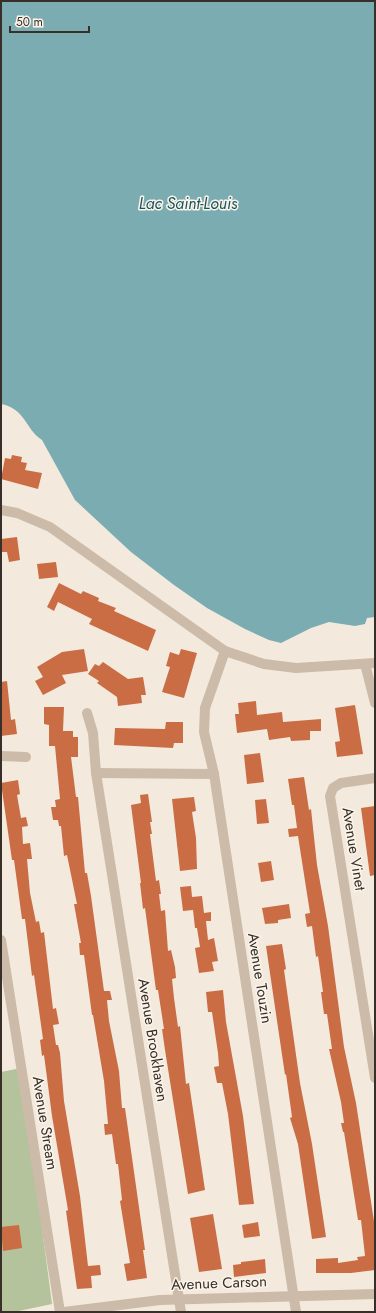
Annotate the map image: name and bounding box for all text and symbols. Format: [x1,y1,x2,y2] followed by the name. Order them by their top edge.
[10,8,89,34] scale bar
[16,13,43,31] text: 50 m
[139,192,238,215] water label: Lac Saint-Louis
[337,806,372,893] street label: Avenue Vinet
[242,931,278,1025] street label: Avenue Touzin
[132,977,174,1103] street label: Avenue Brookhaven
[27,1075,63,1171] street label: Avenue Stream
[171,1270,267,1296] street label: Avenue Carson

